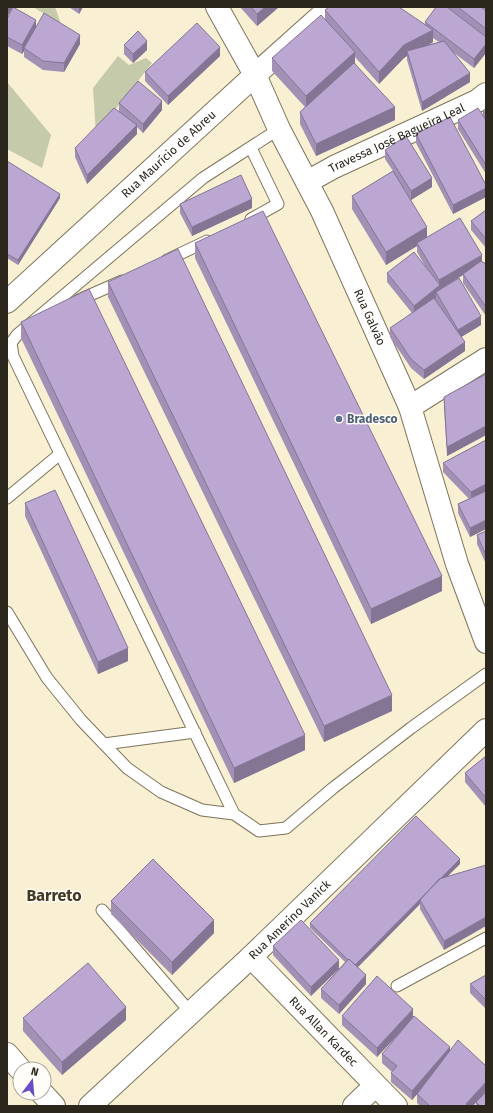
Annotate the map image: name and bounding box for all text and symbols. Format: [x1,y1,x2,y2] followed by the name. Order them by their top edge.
[326,100,467,176] street label: Travessa José Bagueira Leal
[118,107,219,201] street label: Rua Maurício de Abreu
[351,287,388,348] street label: Rua Galvão
[347,412,398,426] place label: Bradesco
[334,414,344,424] marker: Bradesco
[246,877,334,962] street label: Rua Amerino Vanick
[26,886,82,905] district label: Barreto
[286,994,361,1070] street label: Rua Allan Kardec
[12,1061,52,1101] north arrow
[29,1065,40,1079] text: N

